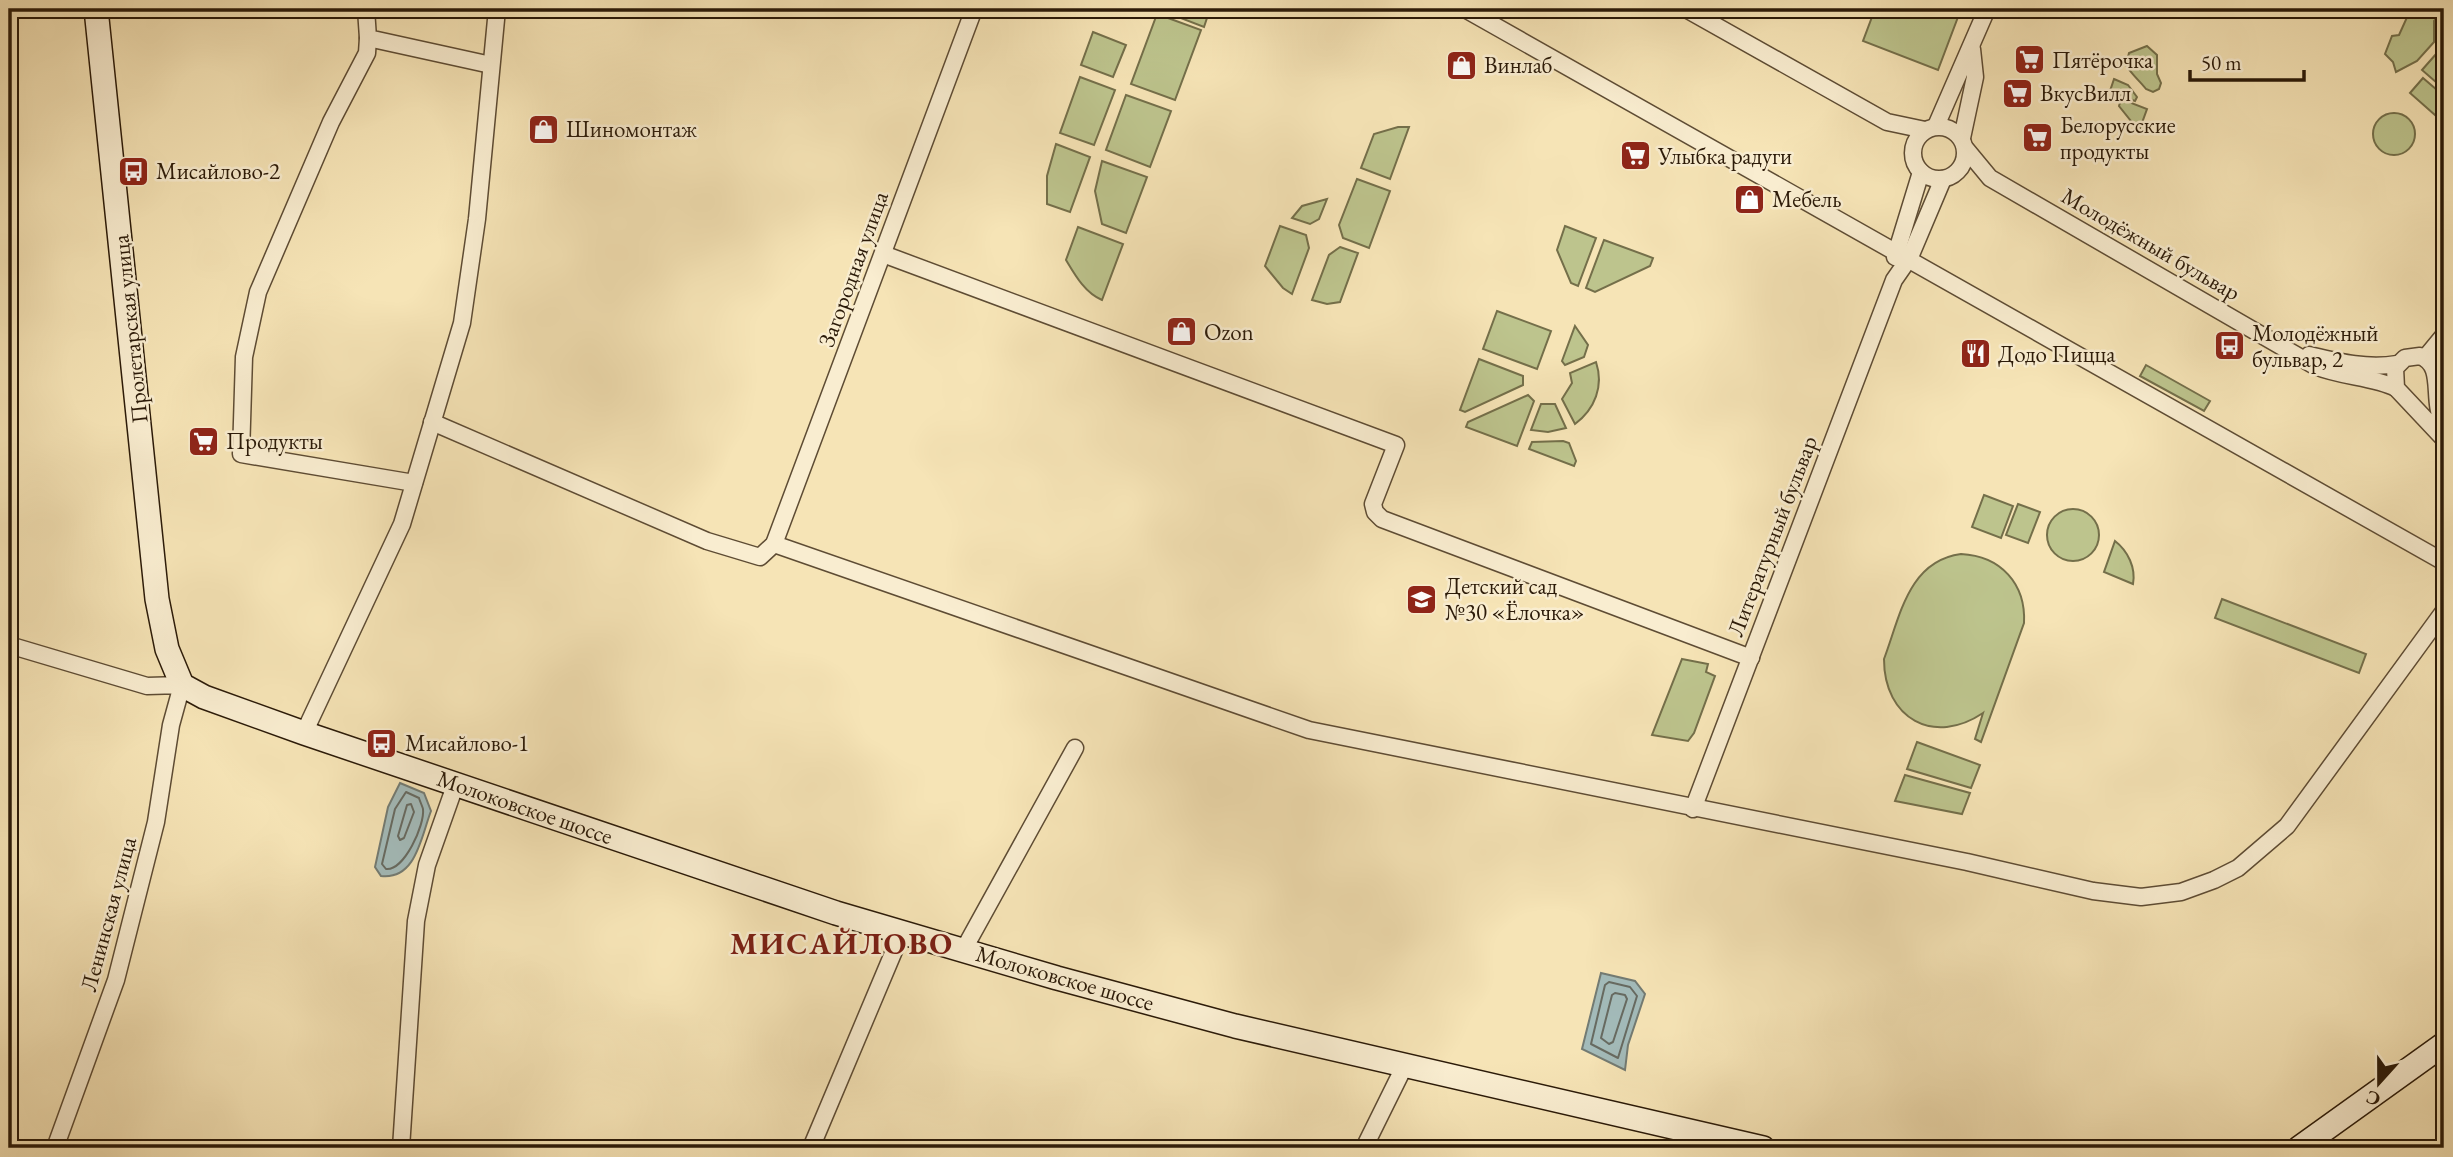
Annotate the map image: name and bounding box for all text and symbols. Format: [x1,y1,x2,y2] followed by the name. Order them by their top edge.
[2190,38,2304,82] scale bar
[2012,43,2046,77] supermarket icon: Пятёрочка
[2052,45,2154,75] place label: Пятёрочка
[1444,48,1478,82] shop icon: Винлаб
[2201,49,2242,76] text: 50 m
[1484,50,1553,80] place label: Винлаб
[2000,76,2034,110] supermarket icon: ВкусВилл
[2040,78,2131,108] place label: ВкусВилл
[2060,110,2176,166] place label: Белорусские продукты
[526,112,560,146] shop icon: Шиномонтаж
[566,114,697,144] place label: Шиномонтаж
[2020,121,2054,155] supermarket icon: Белорусские продукты
[1618,139,1652,173] supermarket icon: Улыбка радуги
[1657,141,1792,171] place label: Улыбка радуги
[116,154,150,188] bus stop icon: Мисайлово-2
[156,156,280,186] place label: Мисайлово-2
[2056,181,2246,307] street label: Молодёжный бульвар
[1732,182,1766,216] shop icon: Мебель
[1772,184,1841,214] place label: Мебель
[811,186,895,351] street label: Загородная улица
[105,232,155,425] street label: Пролетарская улица
[1164,315,1198,349] shop icon: Ozon
[1204,317,1254,347] place label: Ozon
[2252,318,2378,374] place label: Молодёжный бульвар, 2
[2212,329,2246,363] bus stop icon: Молодёжный бульвар, 2
[1958,337,1992,371] restaurant icon: Додо Пицца
[1998,339,2116,369] place label: Додо Пицца
[186,424,220,458] supermarket icon: Продукты
[226,426,323,456] place label: Продукты
[1720,431,1824,641] street label: Литературный бульвар
[1445,571,1585,627] place label: Детский сад №30 «Ёлочка»
[1405,582,1439,616] school or university icon: Детский сад №30 «Ёлочка»
[365,726,399,760] bus stop icon: Мисайлово-1
[405,728,529,758] place label: Мисайлово-1
[433,763,617,851] street label: Молоковское шоссе
[73,833,143,995] street label: Ленинская улица
[730,924,954,963] district label: МИСАЙЛОВО
[973,938,1157,1018] street label: Молоковское шоссе
[2344,1048,2414,1118] north arrow
[2362,1084,2384,1112] text: С

